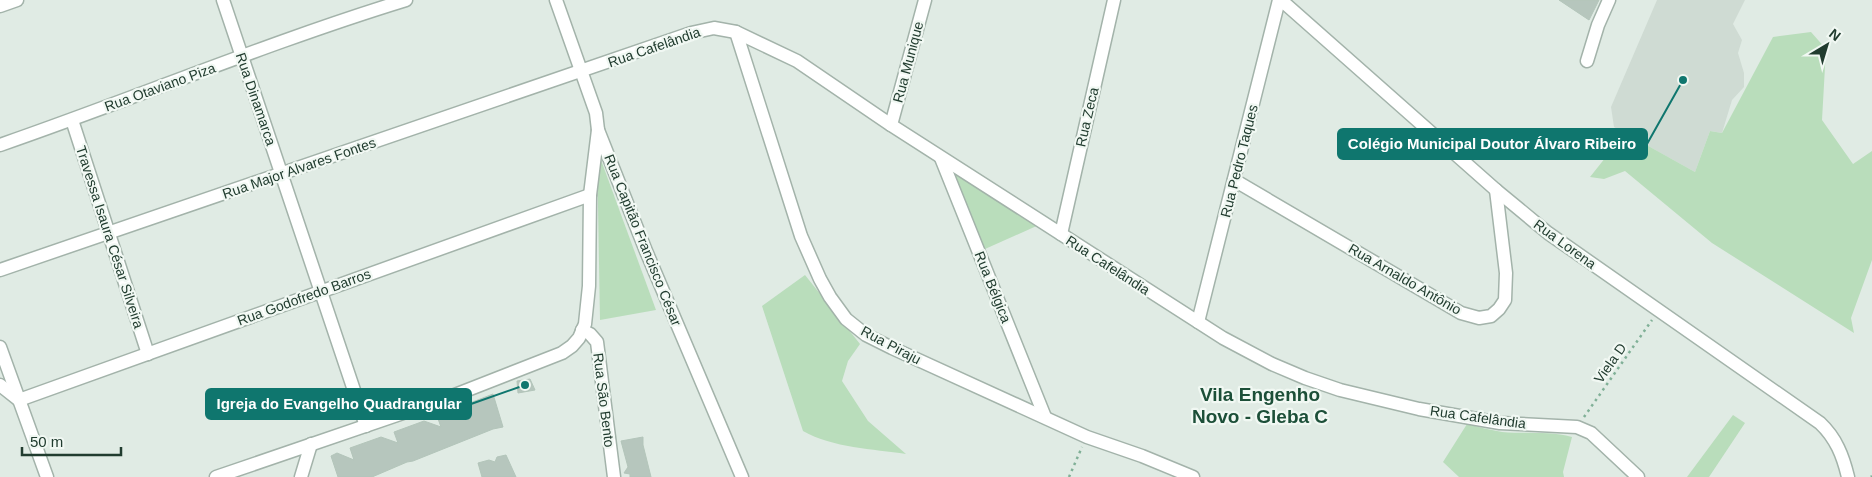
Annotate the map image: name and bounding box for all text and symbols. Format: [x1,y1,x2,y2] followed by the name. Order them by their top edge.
[889,20,927,104] street label: Rua Munique
[1802,20,1852,70] north arrow
[606,24,702,70] street label: Rua Cafelândia
[1826,25,1844,44] text: N
[233,50,279,148] street label: Rua Dinamarca
[102,59,218,114] street label: Rua Otaviano Piza
[1072,85,1102,148] street label: Rua Zeca
[1217,103,1261,219] street label: Rua Pedro Taques
[1338,129,1647,159] callout: Colégio Municipal Doutor Álvaro Ribeiro
[220,134,378,202] street label: Rua Major Alvares Fontes
[1348,135,1636,152] text: Colégio Municipal Doutor Álvaro Ribeiro
[73,144,147,330] street label: Travessa Isaura César Silveira
[601,152,685,328] street label: Rua Capitão Francisco César
[1531,216,1599,272] street label: Rua Lorena
[1063,232,1153,298] street label: Rua Cafelândia
[1346,240,1464,318] street label: Rua Arnaldo Antônio
[971,249,1015,325] street label: Rua Bélgica
[235,265,373,329] street label: Rua Godofredo Barros
[858,323,924,367] street label: Rua Piraju
[1591,340,1629,386] street label: Viela D
[590,352,618,448] street label: Rua São Bento
[1192,384,1328,427] district label: Vila Engenho Novo - Gleba C
[206,389,471,419] callout: Igreja do Evangelho Quadrangular
[216,395,462,412] text: Igreja do Evangelho Quadrangular
[1429,402,1527,432] street label: Rua Cafelândia
[22,424,121,456] scale bar
[30,433,63,450] text: 50 m

